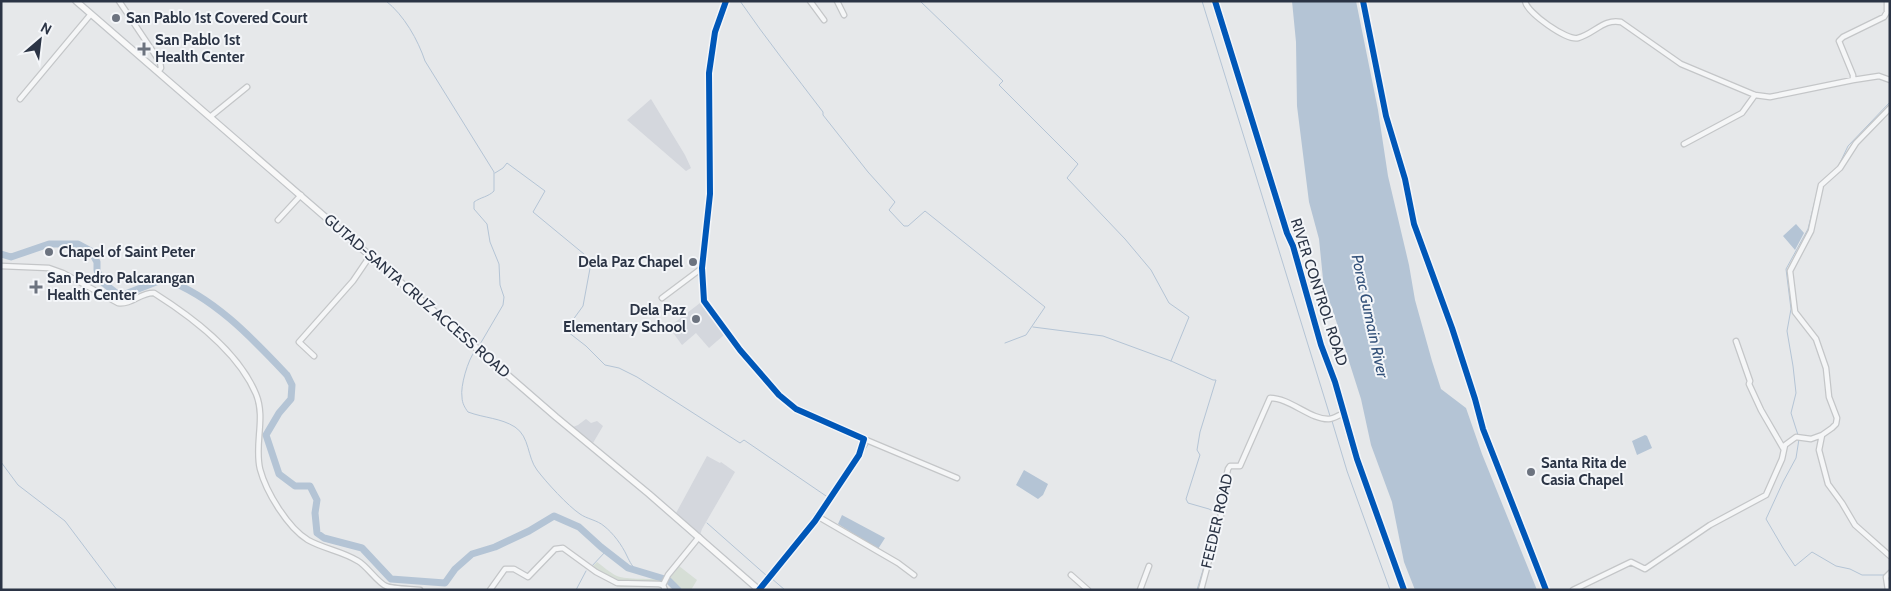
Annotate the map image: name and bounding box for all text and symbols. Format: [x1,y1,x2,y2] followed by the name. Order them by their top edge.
[126,9,308,27] place label: San Pablo 1st Covered Court
[110,12,122,24] marker: San Pablo 1st Covered Court
[15,15,65,65] north arrow
[38,18,55,39] text: N
[155,31,244,66] place label: San Pablo 1st Health Center
[137,42,151,56] marker: San Pablo 1st Health Center
[320,210,514,382] street label: GUTAD-SANTA CRUZ ACCESS ROAD
[1287,216,1351,368] street label: RIVER CONTROL ROAD
[59,243,195,261] place label: Chapel of Saint Peter
[43,246,55,258] marker: Chapel of Saint Peter
[578,253,683,271] place label: Dela Paz Chapel
[1348,253,1393,380] water label: Porac Gumain River
[687,256,699,268] marker: Dela Paz Chapel
[47,269,195,304] place label: San Pedro Palcarangan Health Center
[29,280,43,294] marker: San Pedro Palcarangan Health Center
[563,301,686,336] place label: Dela Paz Elementary School
[690,313,702,325] marker: Dela Paz Elementary School
[1541,454,1627,489] place label: Santa Rita de Casia Chapel
[1525,466,1537,478] marker: Santa Rita de Casia Chapel
[1197,472,1237,570] street label: FEEDER ROAD

